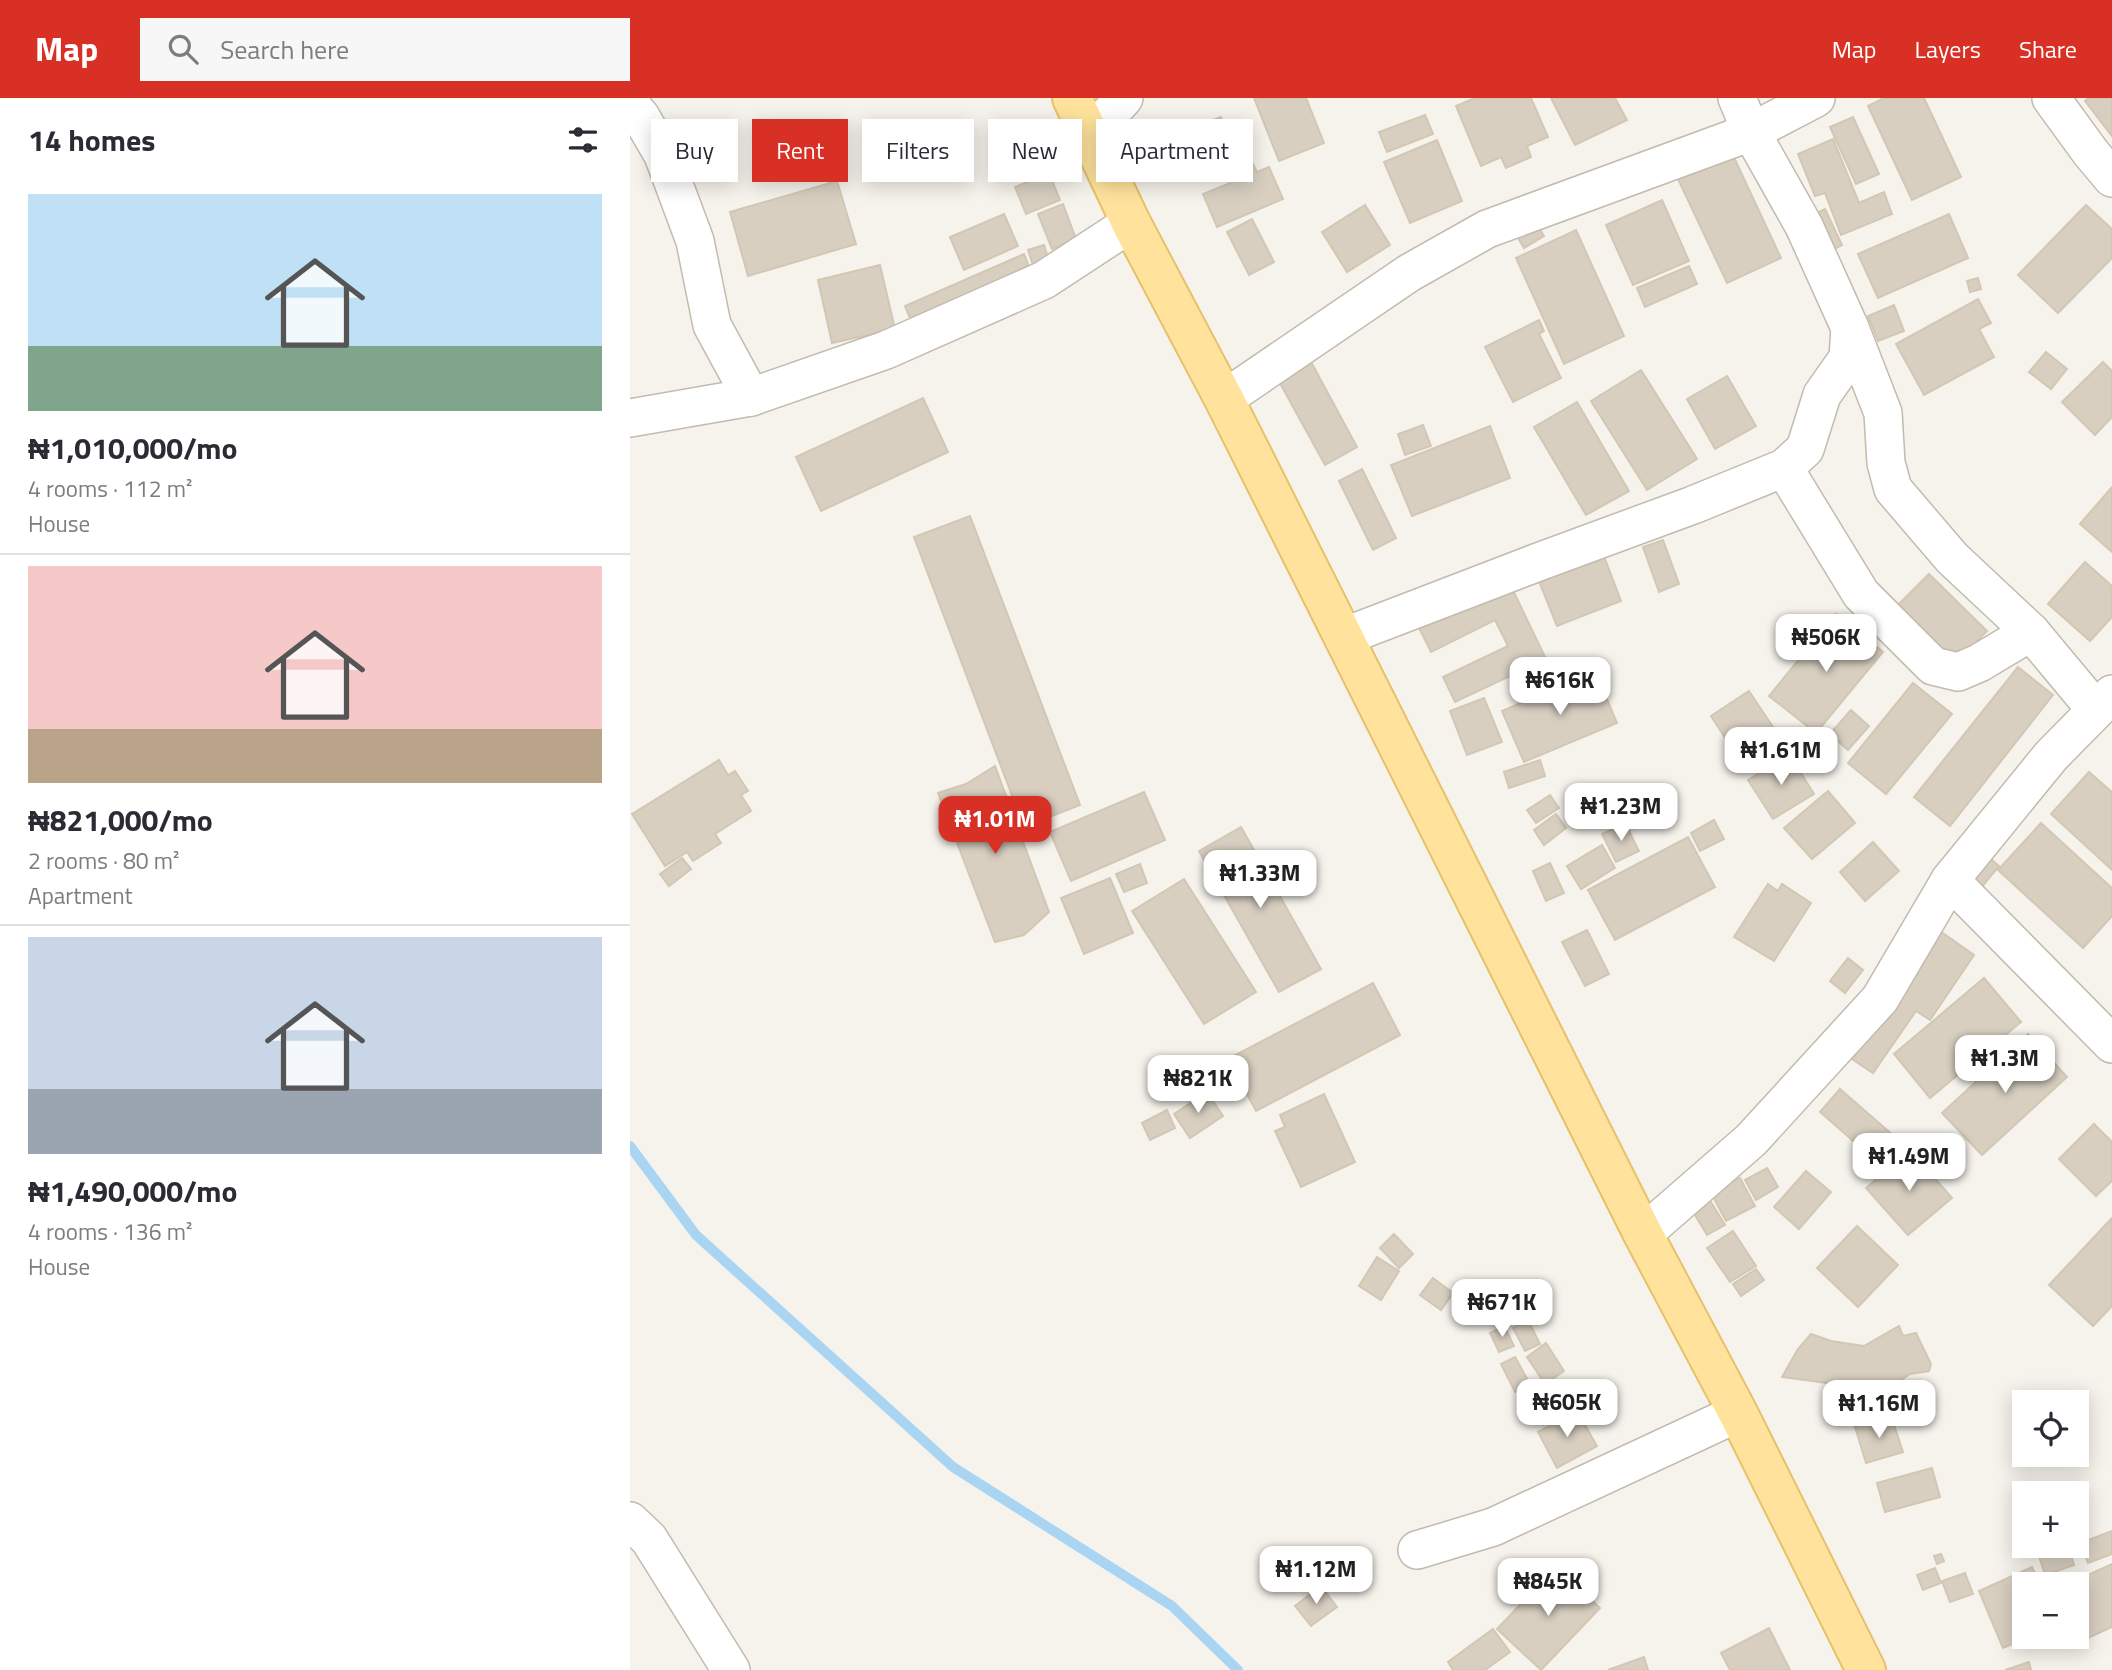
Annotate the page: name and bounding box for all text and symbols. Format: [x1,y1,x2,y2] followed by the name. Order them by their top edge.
[140,18,630,81] search box
[35,24,98,74] text: Map
[164,30,202,68] icon: search
[220,30,349,69] text: Search here
[1832,31,1877,67] text: Map
[1915,31,1981,67] text: Layers
[2019,31,2077,67] text: Share
[28,117,155,163] text: 14 homes
[651,119,738,182] chip: Buy
[752,119,848,182] chip: Rent
[862,119,974,182] chip: Filters
[988,119,1082,182] chip: New
[1096,119,1253,182] chip: Apartment
[564,121,602,159] icon: filters
[252,240,378,366] icon: home
[28,425,238,471] text: ₦1,010,000/mo
[28,471,192,506] text: 4 rooms · 112 m²
[28,506,90,541] text: House
[252,612,378,738] icon: home
[1777,614,1875,674] pin: ₦506K
[1792,619,1860,654] text: ₦506K
[1511,658,1609,717] pin: ₦616K
[1526,662,1594,697] text: ₦616K
[1724,728,1838,787] pin: ₦1.61M
[1741,732,1821,767] text: ₦1.61M
[1564,784,1678,843] pin: ₦1.23M
[1581,788,1661,823] text: ₦1.23M
[938,796,1052,856] pin: ₦1.01M
[28,797,213,843] text: ₦821,000/mo
[955,801,1035,836] text: ₦1.01M
[28,843,179,878] text: 2 rooms · 80 m²
[1203,850,1317,910] pin: ₦1.33M
[1220,855,1300,890] text: ₦1.33M
[28,878,133,913] text: Apartment
[252,983,378,1109] icon: home
[1956,1035,2054,1095] pin: ₦1.3M
[1971,1040,2039,1075] text: ₦1.3M
[1149,1056,1247,1115] pin: ₦821K
[1164,1060,1232,1095] text: ₦821K
[1852,1134,1966,1193] pin: ₦1.49M
[1869,1138,1949,1173] text: ₦1.49M
[28,1168,238,1214] text: ₦1,490,000/mo
[28,1214,192,1249] text: 4 rooms · 136 m²
[28,1249,90,1284] text: House
[1453,1280,1551,1339] pin: ₦671K
[1468,1284,1536,1319] text: ₦671K
[1518,1380,1616,1439] pin: ₦605K
[1822,1380,1936,1440] pin: ₦1.16M
[1533,1384,1601,1419] text: ₦605K
[1839,1385,1919,1420] text: ₦1.16M
[2012,1390,2089,1649] map controls
[2012,1390,2089,1467] button: locate
[2012,1481,2089,1558] button: +
[1259,1546,1373,1606] pin: ₦1.12M
[1276,1551,1356,1586] text: ₦1.12M
[1499,1558,1597,1618] pin: ₦845K
[1514,1563,1582,1598] text: ₦845K
[2012,1572,2089,1649] button: −

